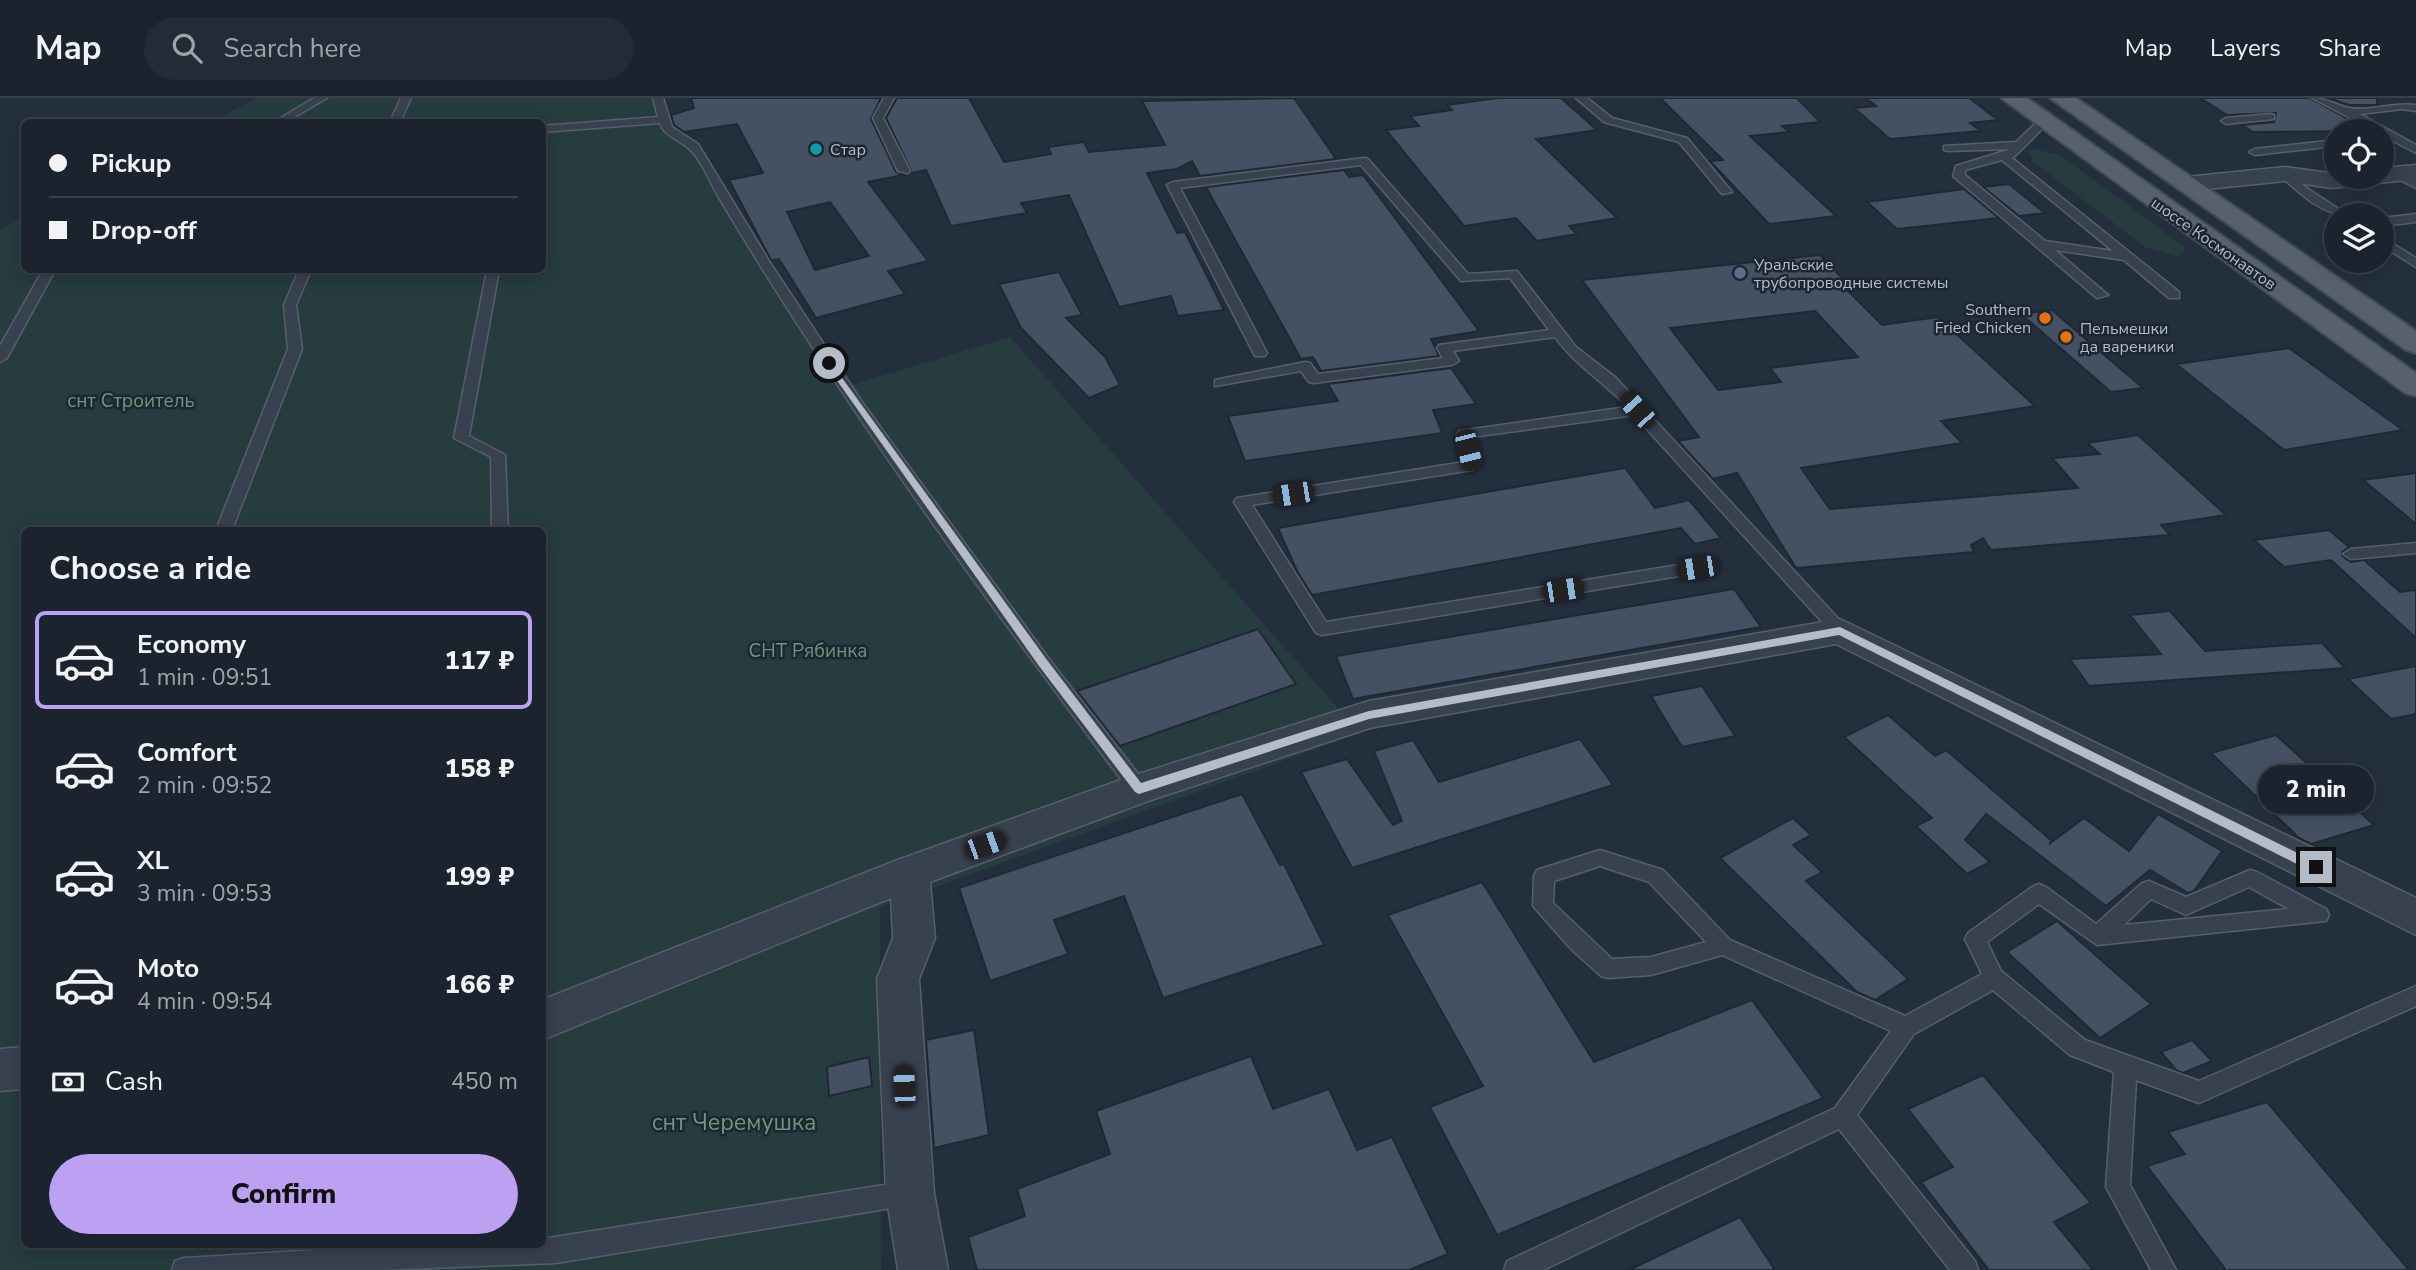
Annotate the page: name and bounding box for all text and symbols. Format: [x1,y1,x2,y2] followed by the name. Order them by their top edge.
[144,17,634,80] search box
[35,26,102,71] text: Map
[168,29,206,67] icon: search
[224,31,361,66] text: Search here
[2125,32,2172,64] text: Map
[2210,32,2281,64] text: Layers
[2319,32,2381,64] text: Share
[2324,119,2394,273] map controls
[2324,119,2394,189] button: locate
[830,139,866,161] place label: Стар
[808,141,824,157] marker: Стар
[91,146,171,181] text: Pickup
[2147,192,2281,295] street label: шоссе Космонавтов
[2324,203,2394,273] button: layers
[91,213,197,248] text: Drop-off
[1753,254,1948,294] place label: Уральские трубопроводные системы
[1732,265,1748,281] marker: Уральские трубопроводные системы
[1935,299,2031,339] place label: Southern Fried Chicken
[2037,310,2053,326] marker: Southern Fried Chicken
[2080,318,2174,358] place label: Пельмешки да вареники
[2058,329,2074,345] marker: Пельмешки да вареники
[813,347,845,379] route start
[1616,387,1659,433] car
[67,388,195,414] park label: снт Строитель
[1453,427,1484,473] car
[1271,480,1316,508] car
[49,547,251,590] text: Choose a ride
[1675,554,1720,582] car
[1541,576,1586,604] car
[137,627,246,662] text: Economy
[53,629,116,692] icon: car
[748,638,868,664] park label: СНТ Рябинка
[444,643,514,678] text: 117 ₽
[137,662,272,693] text: 1 min · 09:51
[137,735,237,770] text: Comfort
[53,737,116,800] icon: car
[444,751,514,786] text: 158 ₽
[2258,766,2374,814] callout: 2 min
[137,770,272,801] text: 2 min · 09:52
[2286,774,2346,805] text: 2 min
[962,828,1009,862] car
[137,843,169,878] text: XL
[53,845,116,908] icon: car
[2300,851,2332,883] route end
[444,859,514,894] text: 199 ₽
[137,878,272,909] text: 3 min · 09:53
[137,951,199,986] text: Moto
[53,953,116,1016] icon: car
[444,967,514,1002] text: 166 ₽
[137,986,272,1017] text: 4 min · 09:54
[49,1063,87,1101] icon: cash
[105,1064,163,1099] text: Cash
[893,1064,916,1108] car
[451,1066,518,1097] text: 450 m
[652,1107,816,1138] park label: снт Черемушка
[49,1154,518,1234] button: Confirm

